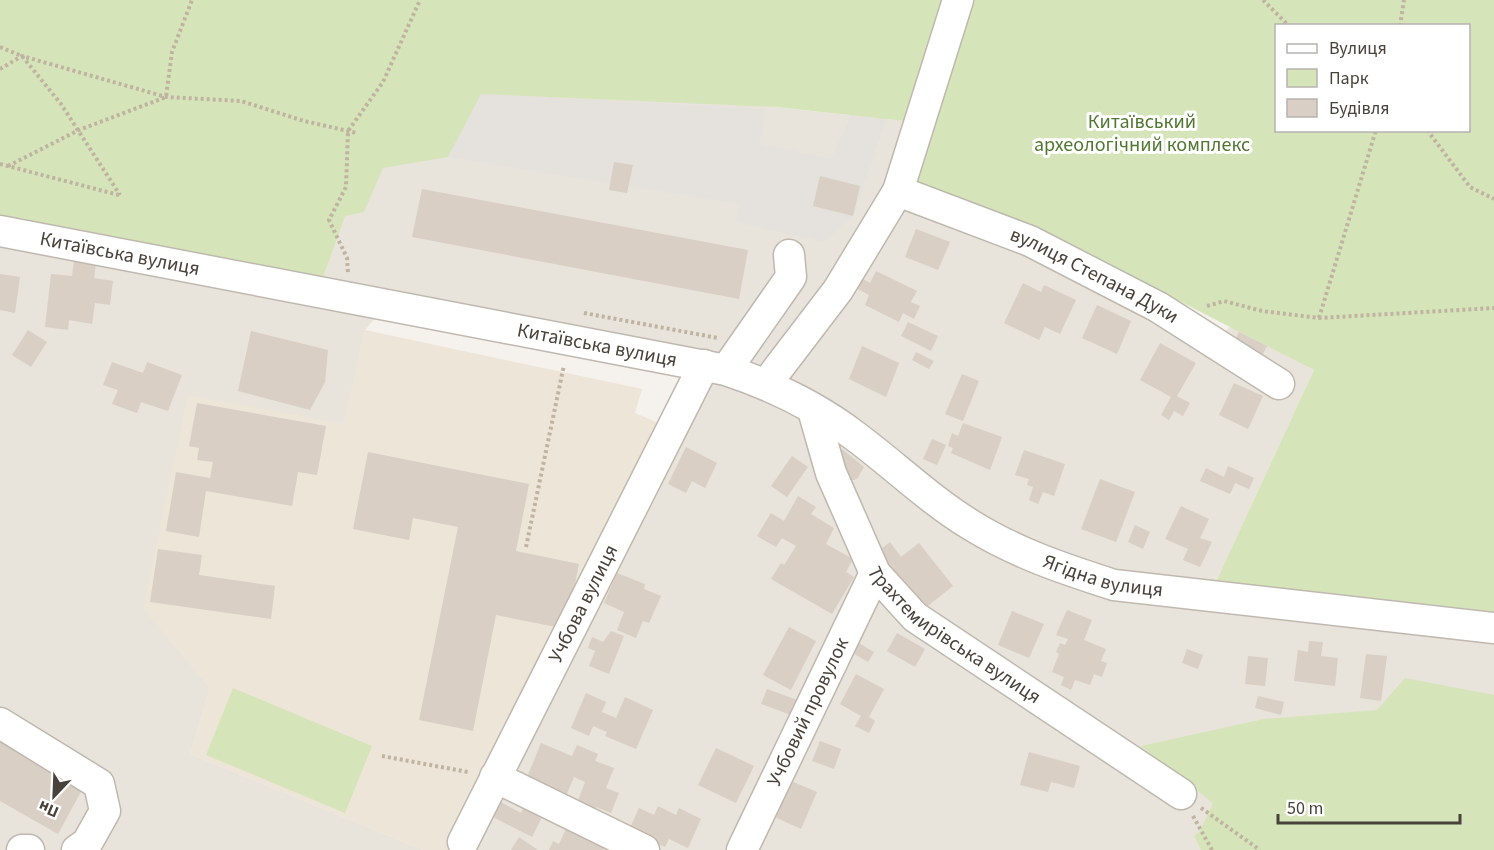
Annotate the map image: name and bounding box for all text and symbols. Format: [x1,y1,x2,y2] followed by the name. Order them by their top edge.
[1275,24,1470,132] legend
[1329,36,1387,61] text: Вулиця
[1329,66,1369,91] text: Парк
[1329,96,1389,121] text: Будівля
[1034,108,1250,159] park label: Китаївський археологічний комплекс
[1006,221,1184,331] street label: вулиця Степана Дуки
[37,225,202,283] street label: Китаївська вулиця
[515,316,680,374] street label: Китаївська вулиця
[542,540,625,668] street label: Учбова вулиця
[1039,548,1165,604] street label: Ягідна вулиця
[860,562,1046,711] street label: Трахтемирівська вулиця
[760,633,856,791] street label: Учбовий провулок
[24,766,84,826] north arrow
[1278,787,1460,825] scale bar
[35,795,62,823] text: Пн
[1287,796,1323,821] text: 50 m

